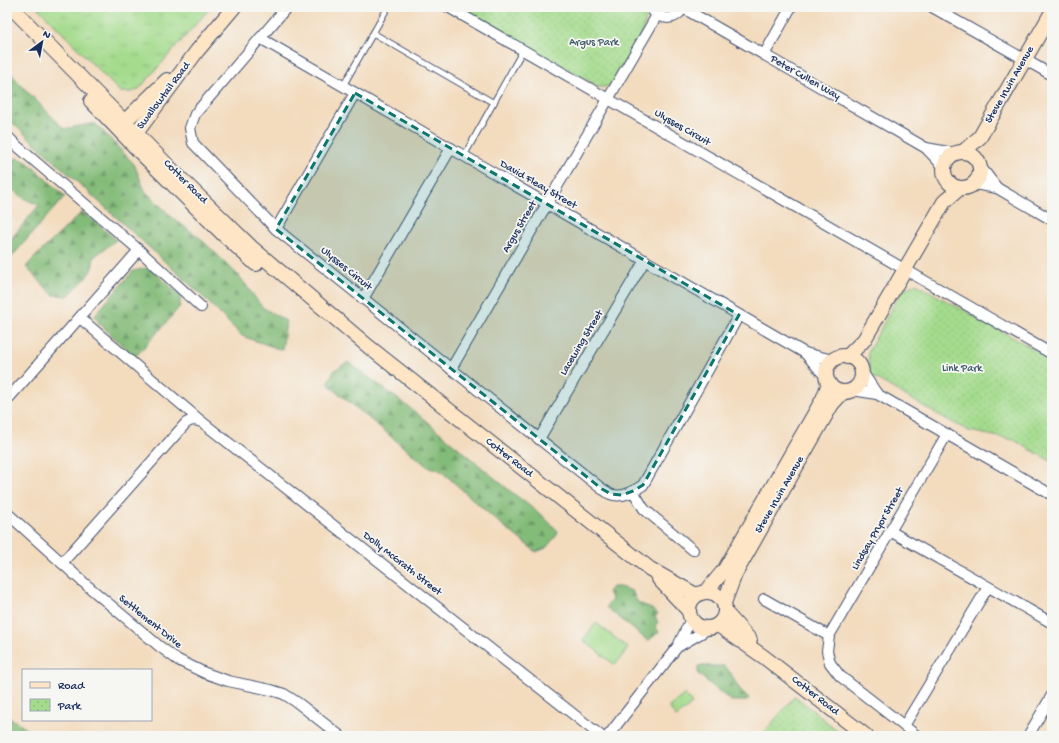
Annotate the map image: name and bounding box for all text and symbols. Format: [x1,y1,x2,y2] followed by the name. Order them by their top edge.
[22,22,62,62] north arrow
[40,28,52,42] text: N
[569,37,620,49] park label: Argus Park
[983,44,1037,126] street label: Steve Irwin Avenue
[767,53,843,103] street label: Peter Cullen Way
[135,59,194,132] street label: Swallowtail Road
[652,107,713,150] street label: Ulysses Circuit
[161,158,210,207] street label: Cotter Road
[497,158,580,213] street label: David Fleay Street
[500,198,540,255] street label: Argus Street
[318,245,375,294] street label: Ulysses Circuit
[558,307,607,378] street label: Lacewing Street
[942,363,983,375] park label: Link Park
[483,436,536,481] street label: Cotter Road
[753,454,807,536] street label: Steve Irwin Avenue
[850,484,907,572] street label: Lindsay Pryor Street
[360,529,445,599] street label: Dolly McGrath Street
[116,593,184,651] street label: Settlement Drive
[22,669,152,721] legend
[789,674,842,719] street label: Cotter Road
[58,680,85,694] text: Road
[57,700,83,714] text: Park

